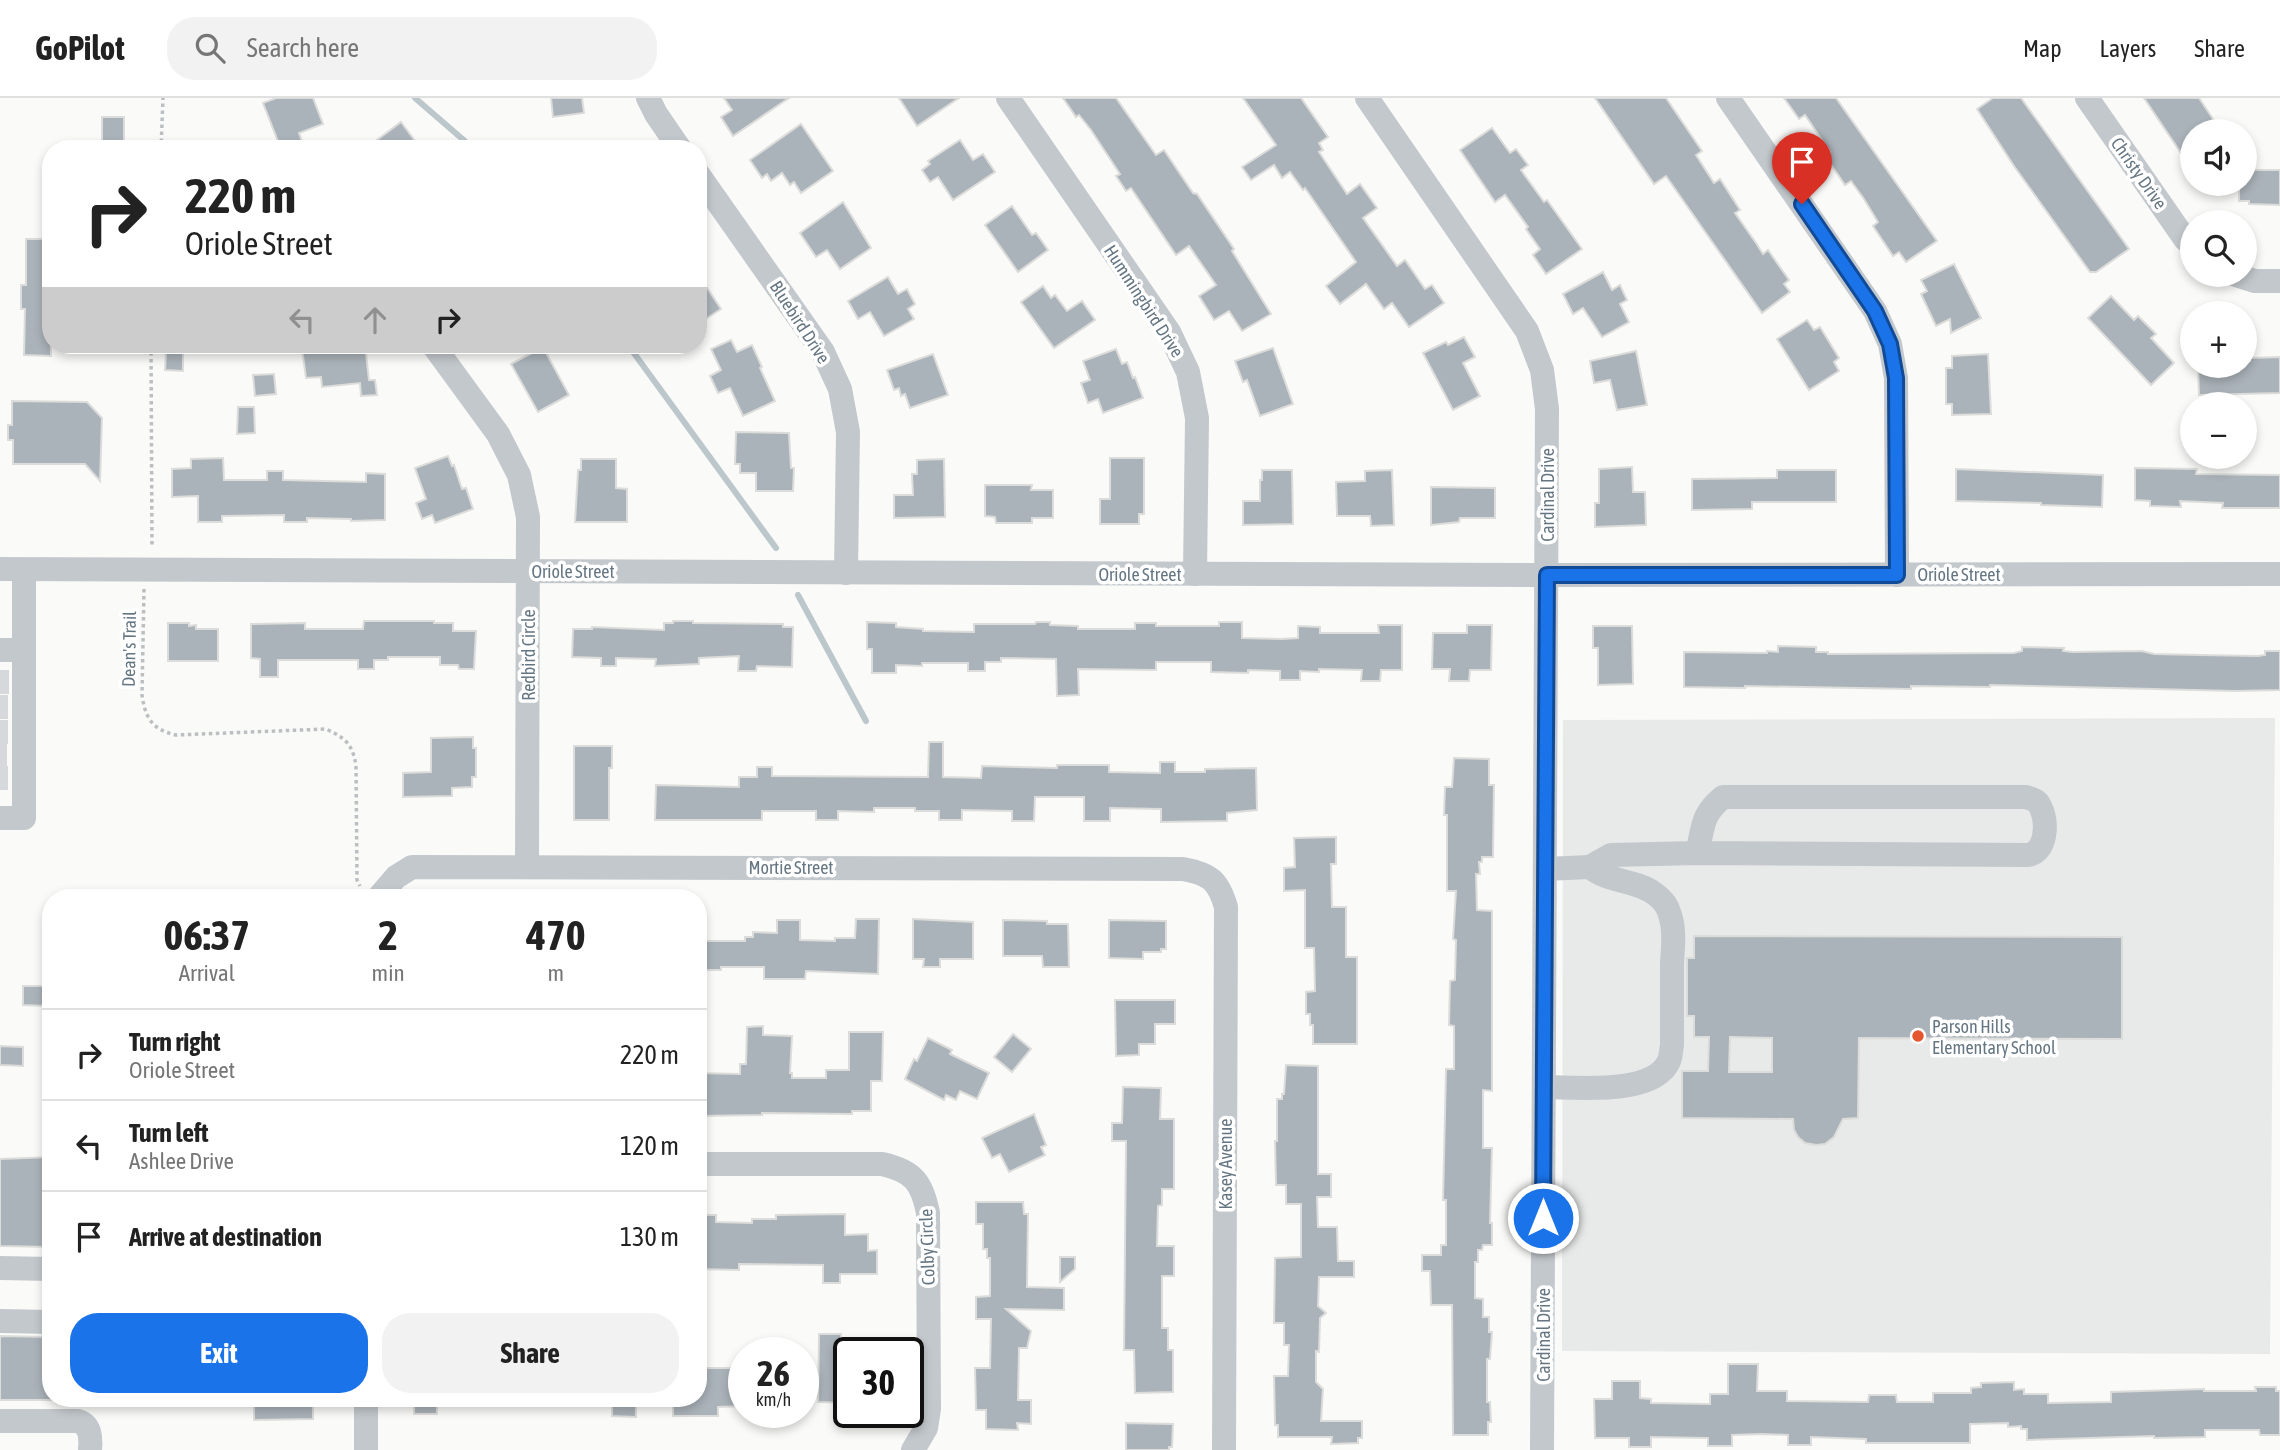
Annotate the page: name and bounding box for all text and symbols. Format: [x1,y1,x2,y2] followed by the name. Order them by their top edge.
[167,17,657,80] search box
[35,29,125,67] text: GoPilot
[191,29,229,67] icon: search
[247,33,359,63] text: Search here
[2023,35,2062,62] text: Map
[2100,35,2156,62] text: Layers
[2194,35,2245,62] text: Share
[2180,119,2257,469] map controls
[2180,119,2257,196] button: sound
[1772,132,1832,204] pin
[2107,133,2171,213] street label: Christy Drive
[1783,143,1821,181] icon: arrive
[185,167,296,223] text: 220 m
[70,168,161,259] icon: right
[2180,210,2257,287] button: search
[185,225,333,262] text: Oriole Street
[1100,241,1188,361] street label: Hummingbird Drive
[766,277,834,367] street label: Bluebird Drive
[283,301,321,339] icon: left
[356,301,394,339] icon: ahead
[429,301,467,339] icon: right
[2180,301,2257,378] button: +
[2180,392,2257,469] button: −
[1537,448,1558,542] street label: Cardinal Drive
[531,561,615,582] street label: Oriole Street
[1098,564,1182,585] street label: Oriole Street
[1917,564,2001,585] street label: Oriole Street
[518,609,539,701] street label: Redbird Circle
[118,611,140,687] street label: Dean's Trail
[748,857,834,878] street label: Mortie Street
[164,911,250,959] text: 06:37
[378,911,398,959] text: 2
[526,911,585,959] text: 470
[179,960,235,986] text: Arrival
[372,960,405,986] text: min
[548,960,564,986] text: m
[1932,1016,2056,1058] place label: Parson Hills Elementary School
[129,1027,220,1057] text: Turn right
[1910,1028,1926,1044] marker: Parson Hills Elementary School
[70,1036,108,1074] icon: right
[620,1040,679,1070] text: 220 m
[129,1057,235,1083] text: Oriole Street
[129,1118,209,1148] text: Turn left
[1215,1119,1236,1209] street label: Kasey Avenue
[70,1127,108,1165] icon: left
[620,1131,679,1161] text: 120 m
[129,1148,234,1174] text: Ashlee Drive
[1506,1181,1580,1255] position arrow
[915,1208,939,1286] street label: Colby Circle
[70,1218,108,1256] icon: arrive
[129,1222,322,1252] text: Arrive at destination
[620,1222,679,1252] text: 130 m
[1533,1288,1554,1382] street label: Cardinal Drive
[70,1313,368,1393] button: Exit
[382,1313,679,1393] button: Share
[833,1337,924,1428] speed limit sign: 30
[757,1353,790,1393] text: 26
[756,1389,791,1410] text: km/h

